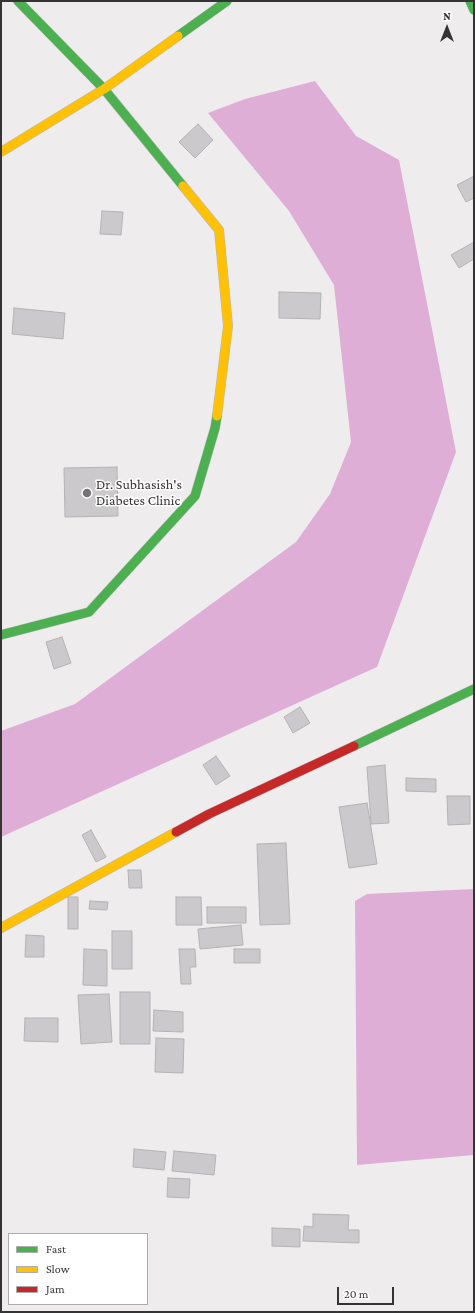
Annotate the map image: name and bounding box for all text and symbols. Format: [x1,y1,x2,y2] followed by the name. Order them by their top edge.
[427,8,467,48] north arrow
[443,10,451,22] text: N
[96,477,182,510] place label: Dr. Subhasish's Diabetes Clinic
[81,487,93,499] marker: Dr. Subhasish's Diabetes Clinic
[8,1233,148,1305] legend
[46,1242,66,1256] text: Fast
[46,1262,70,1276] text: Slow
[339,1279,396,1305] scale bar
[46,1282,65,1296] text: Jam
[344,1287,368,1301] text: 20 m

